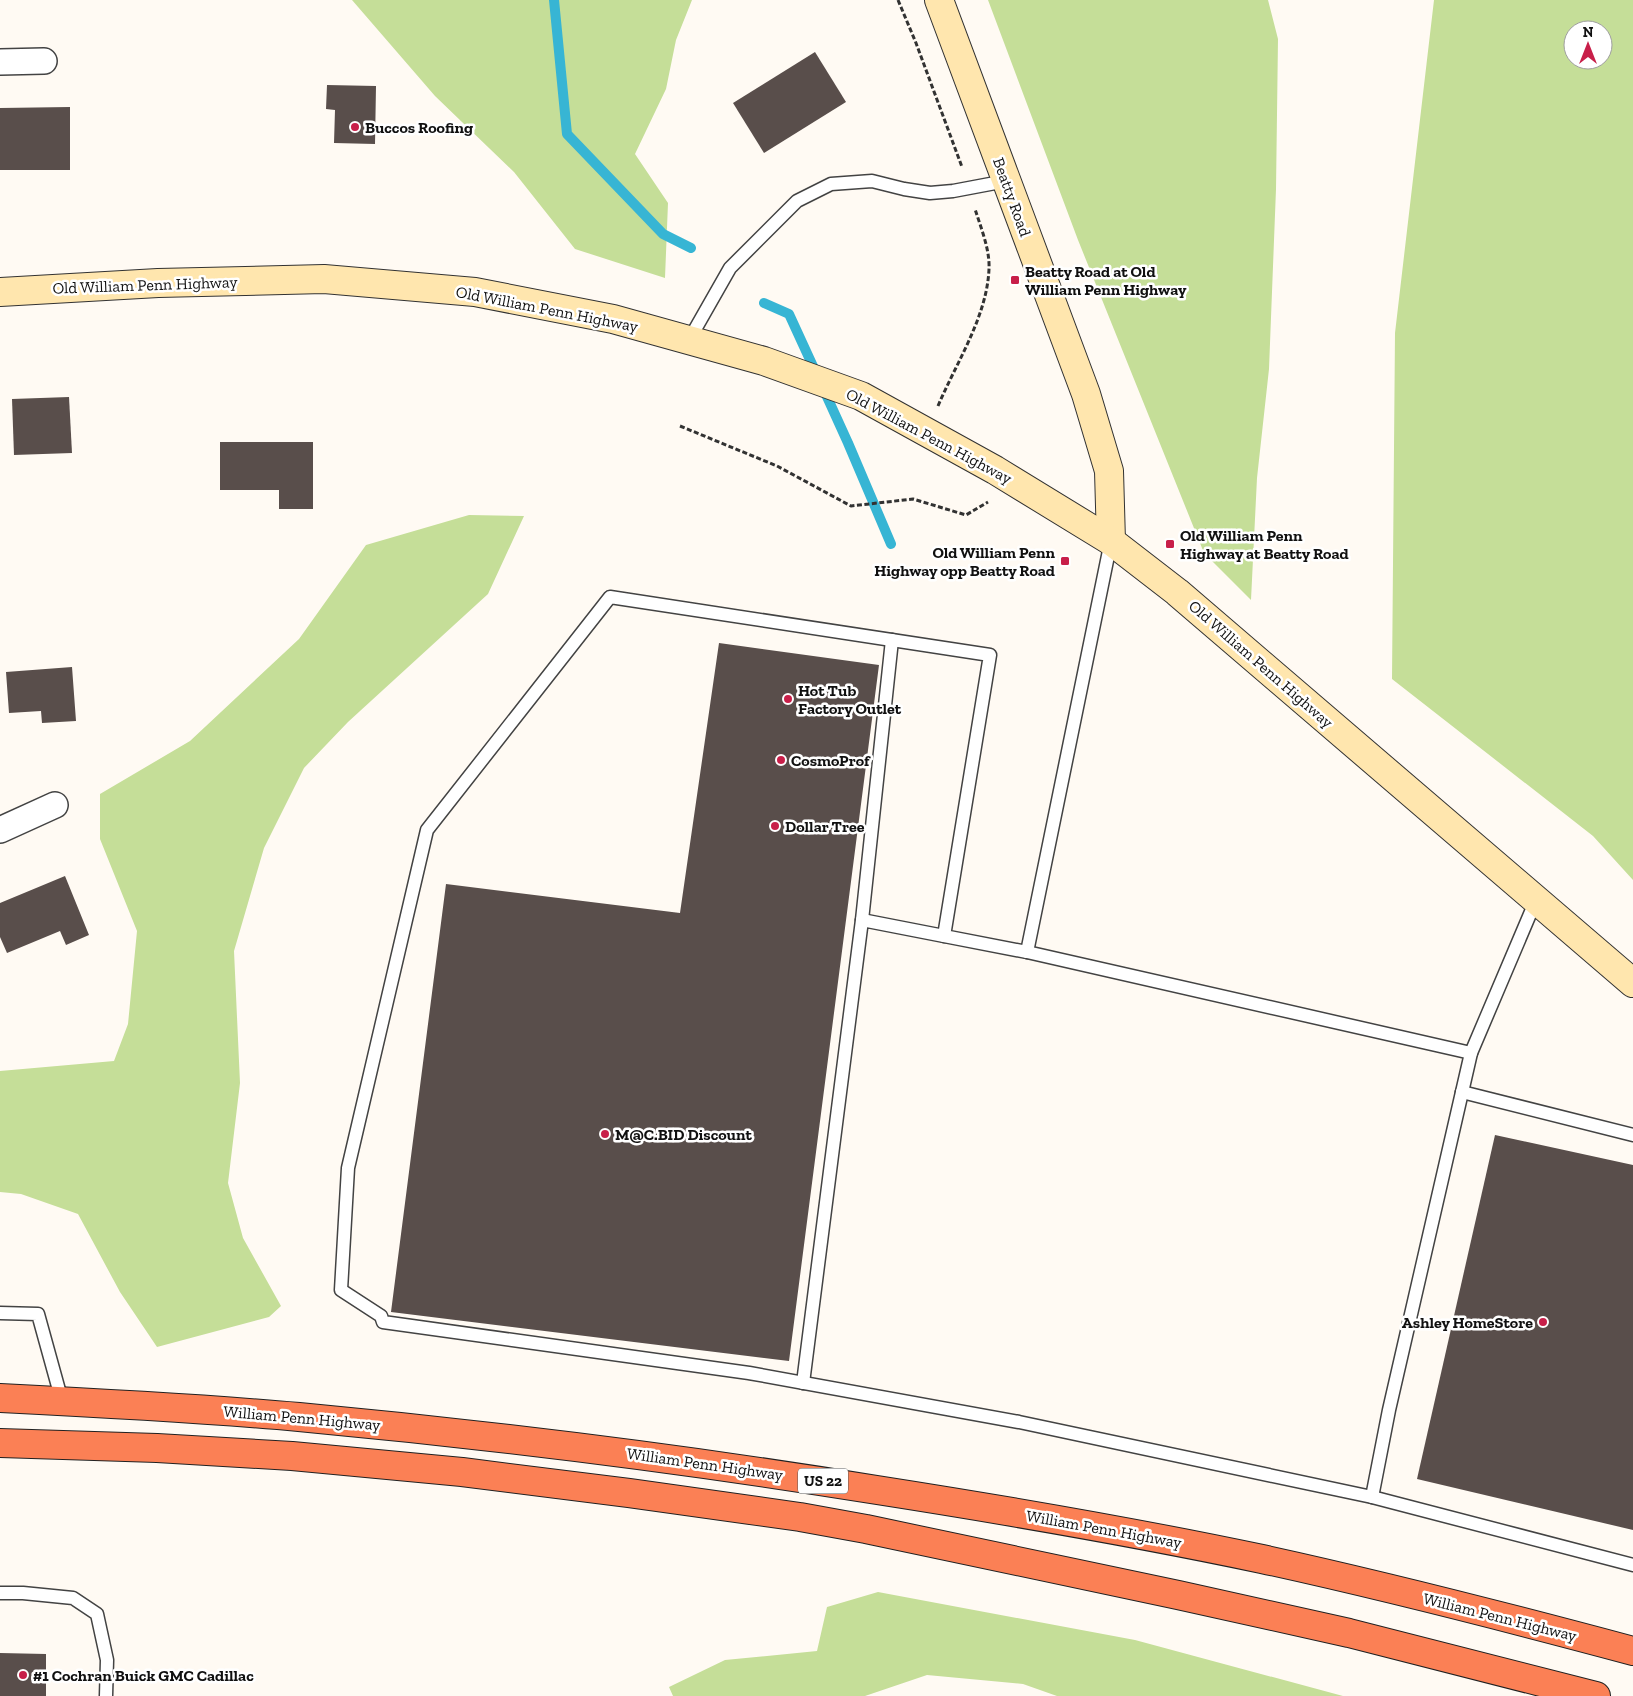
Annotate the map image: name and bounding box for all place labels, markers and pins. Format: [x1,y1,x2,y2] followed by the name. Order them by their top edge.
[365,118,473,137] place label: Buccos Roofing
[349,121,361,133] marker: Buccos Roofing
[1025,262,1187,299] place label: Beatty Road at Old William Penn Highway
[1009,274,1021,286] marker: Beatty Road at Old William Penn Highway
[1180,526,1349,563] place label: Old William Penn Highway at Beatty Road
[1164,538,1176,550] marker: Old William Penn Highway at Beatty Road
[874,543,1056,580] place label: Old William Penn Highway opp Beatty Road
[1059,555,1071,567] marker: Old William Penn Highway opp Beatty Road
[798,681,902,718] place label: Hot Tub Factory Outlet
[782,693,794,705] marker: Hot Tub Factory Outlet
[791,751,871,770] place label: CosmoProf
[775,754,787,766] marker: CosmoProf
[785,817,865,836] place label: Dollar Tree
[769,820,781,832] marker: Dollar Tree
[615,1125,752,1144] place label: M@C.BID Discount
[599,1128,611,1140] marker: M@C.BID Discount
[1402,1313,1533,1332] place label: Ashley HomeStore
[1537,1316,1549,1328] marker: Ashley HomeStore
[33,1666,254,1685] place label: #1 Cochran Buick GMC Cadillac
[17,1669,29,1681] marker: #1 Cochran Buick GMC Cadillac

